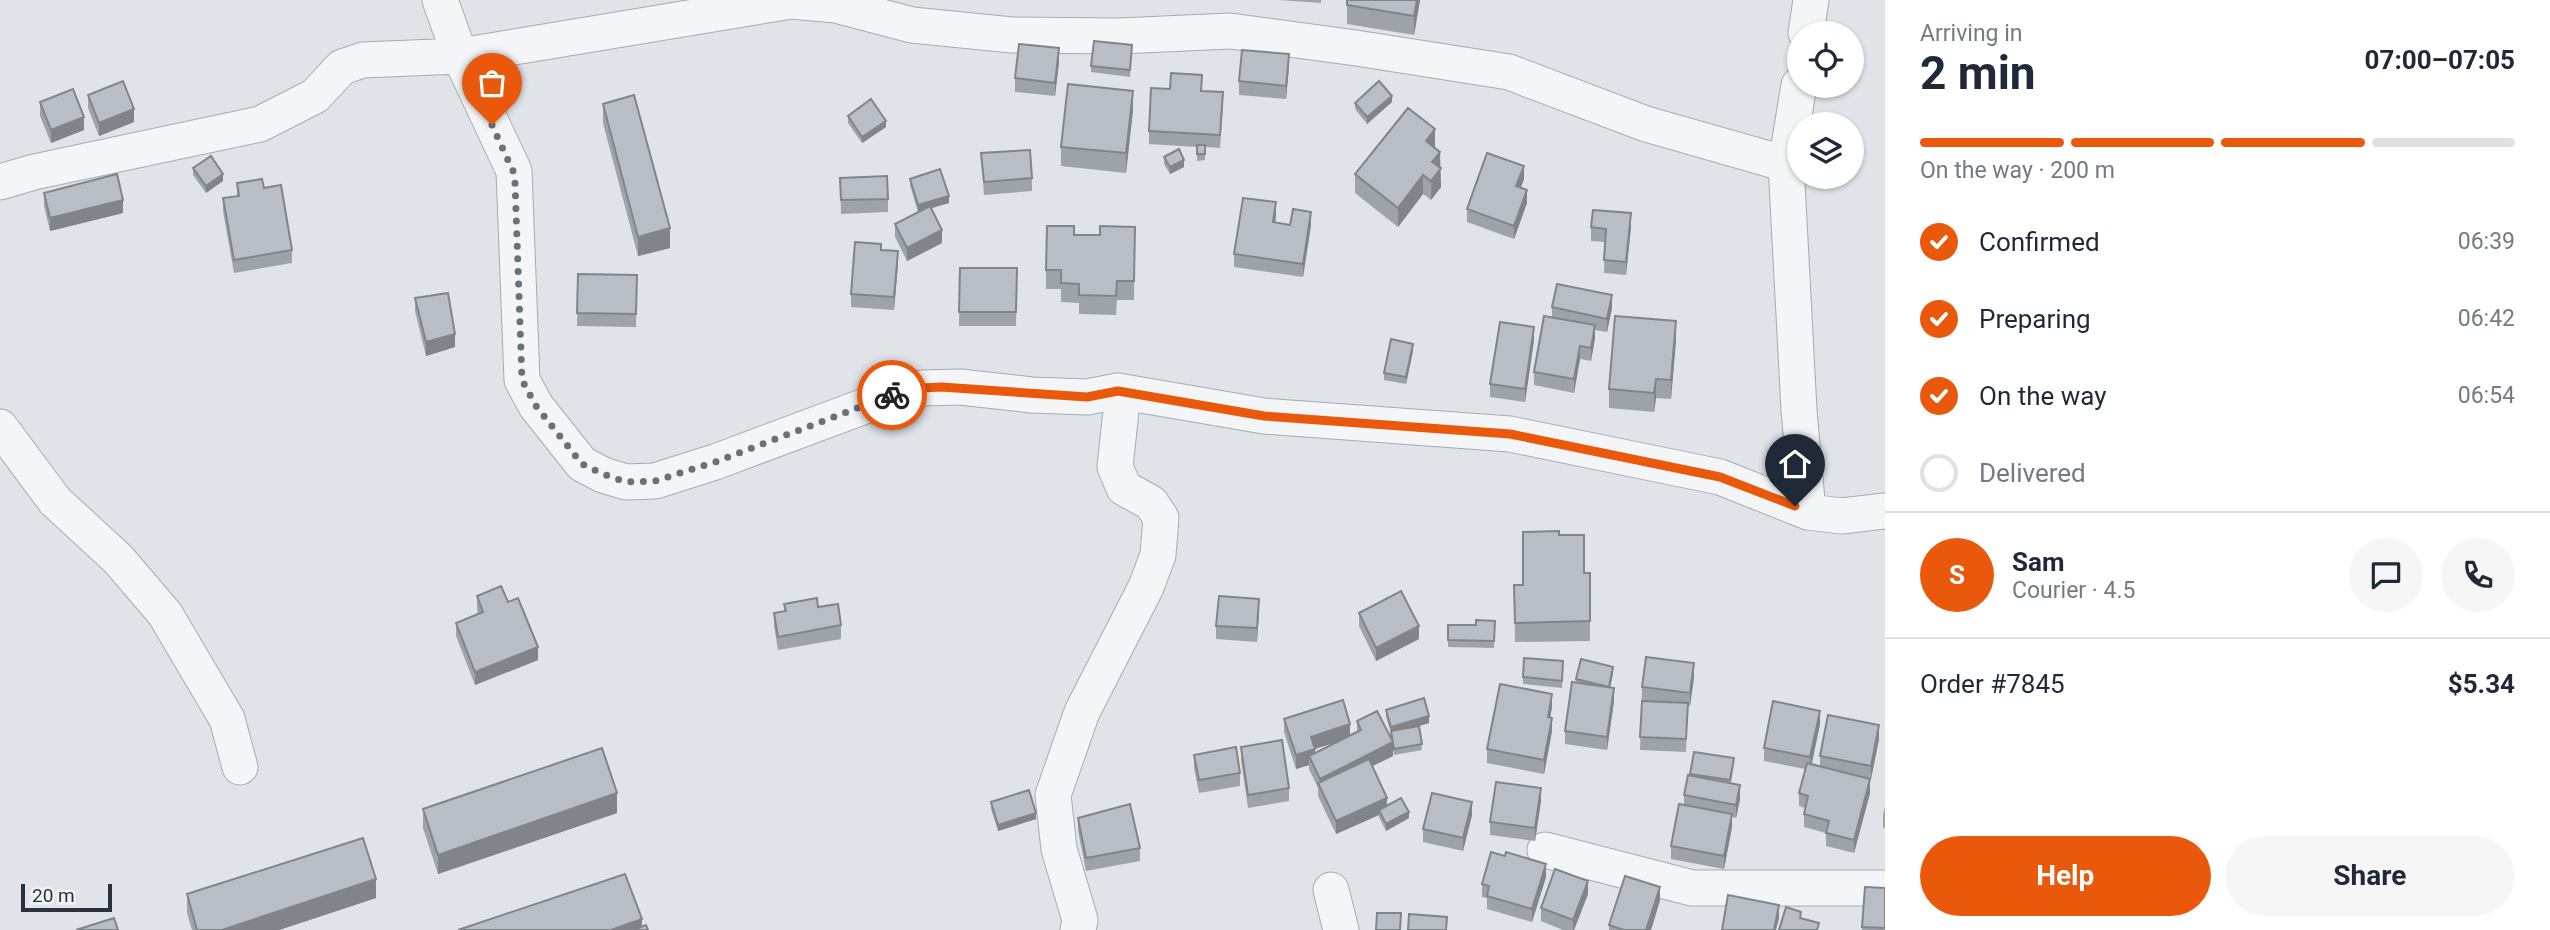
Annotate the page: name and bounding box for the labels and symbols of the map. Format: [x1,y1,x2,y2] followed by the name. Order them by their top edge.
[462,53,522,125] pin
[857,360,927,430] courier
[1765,434,1825,506] pin
[21,881,112,913] scale bar

